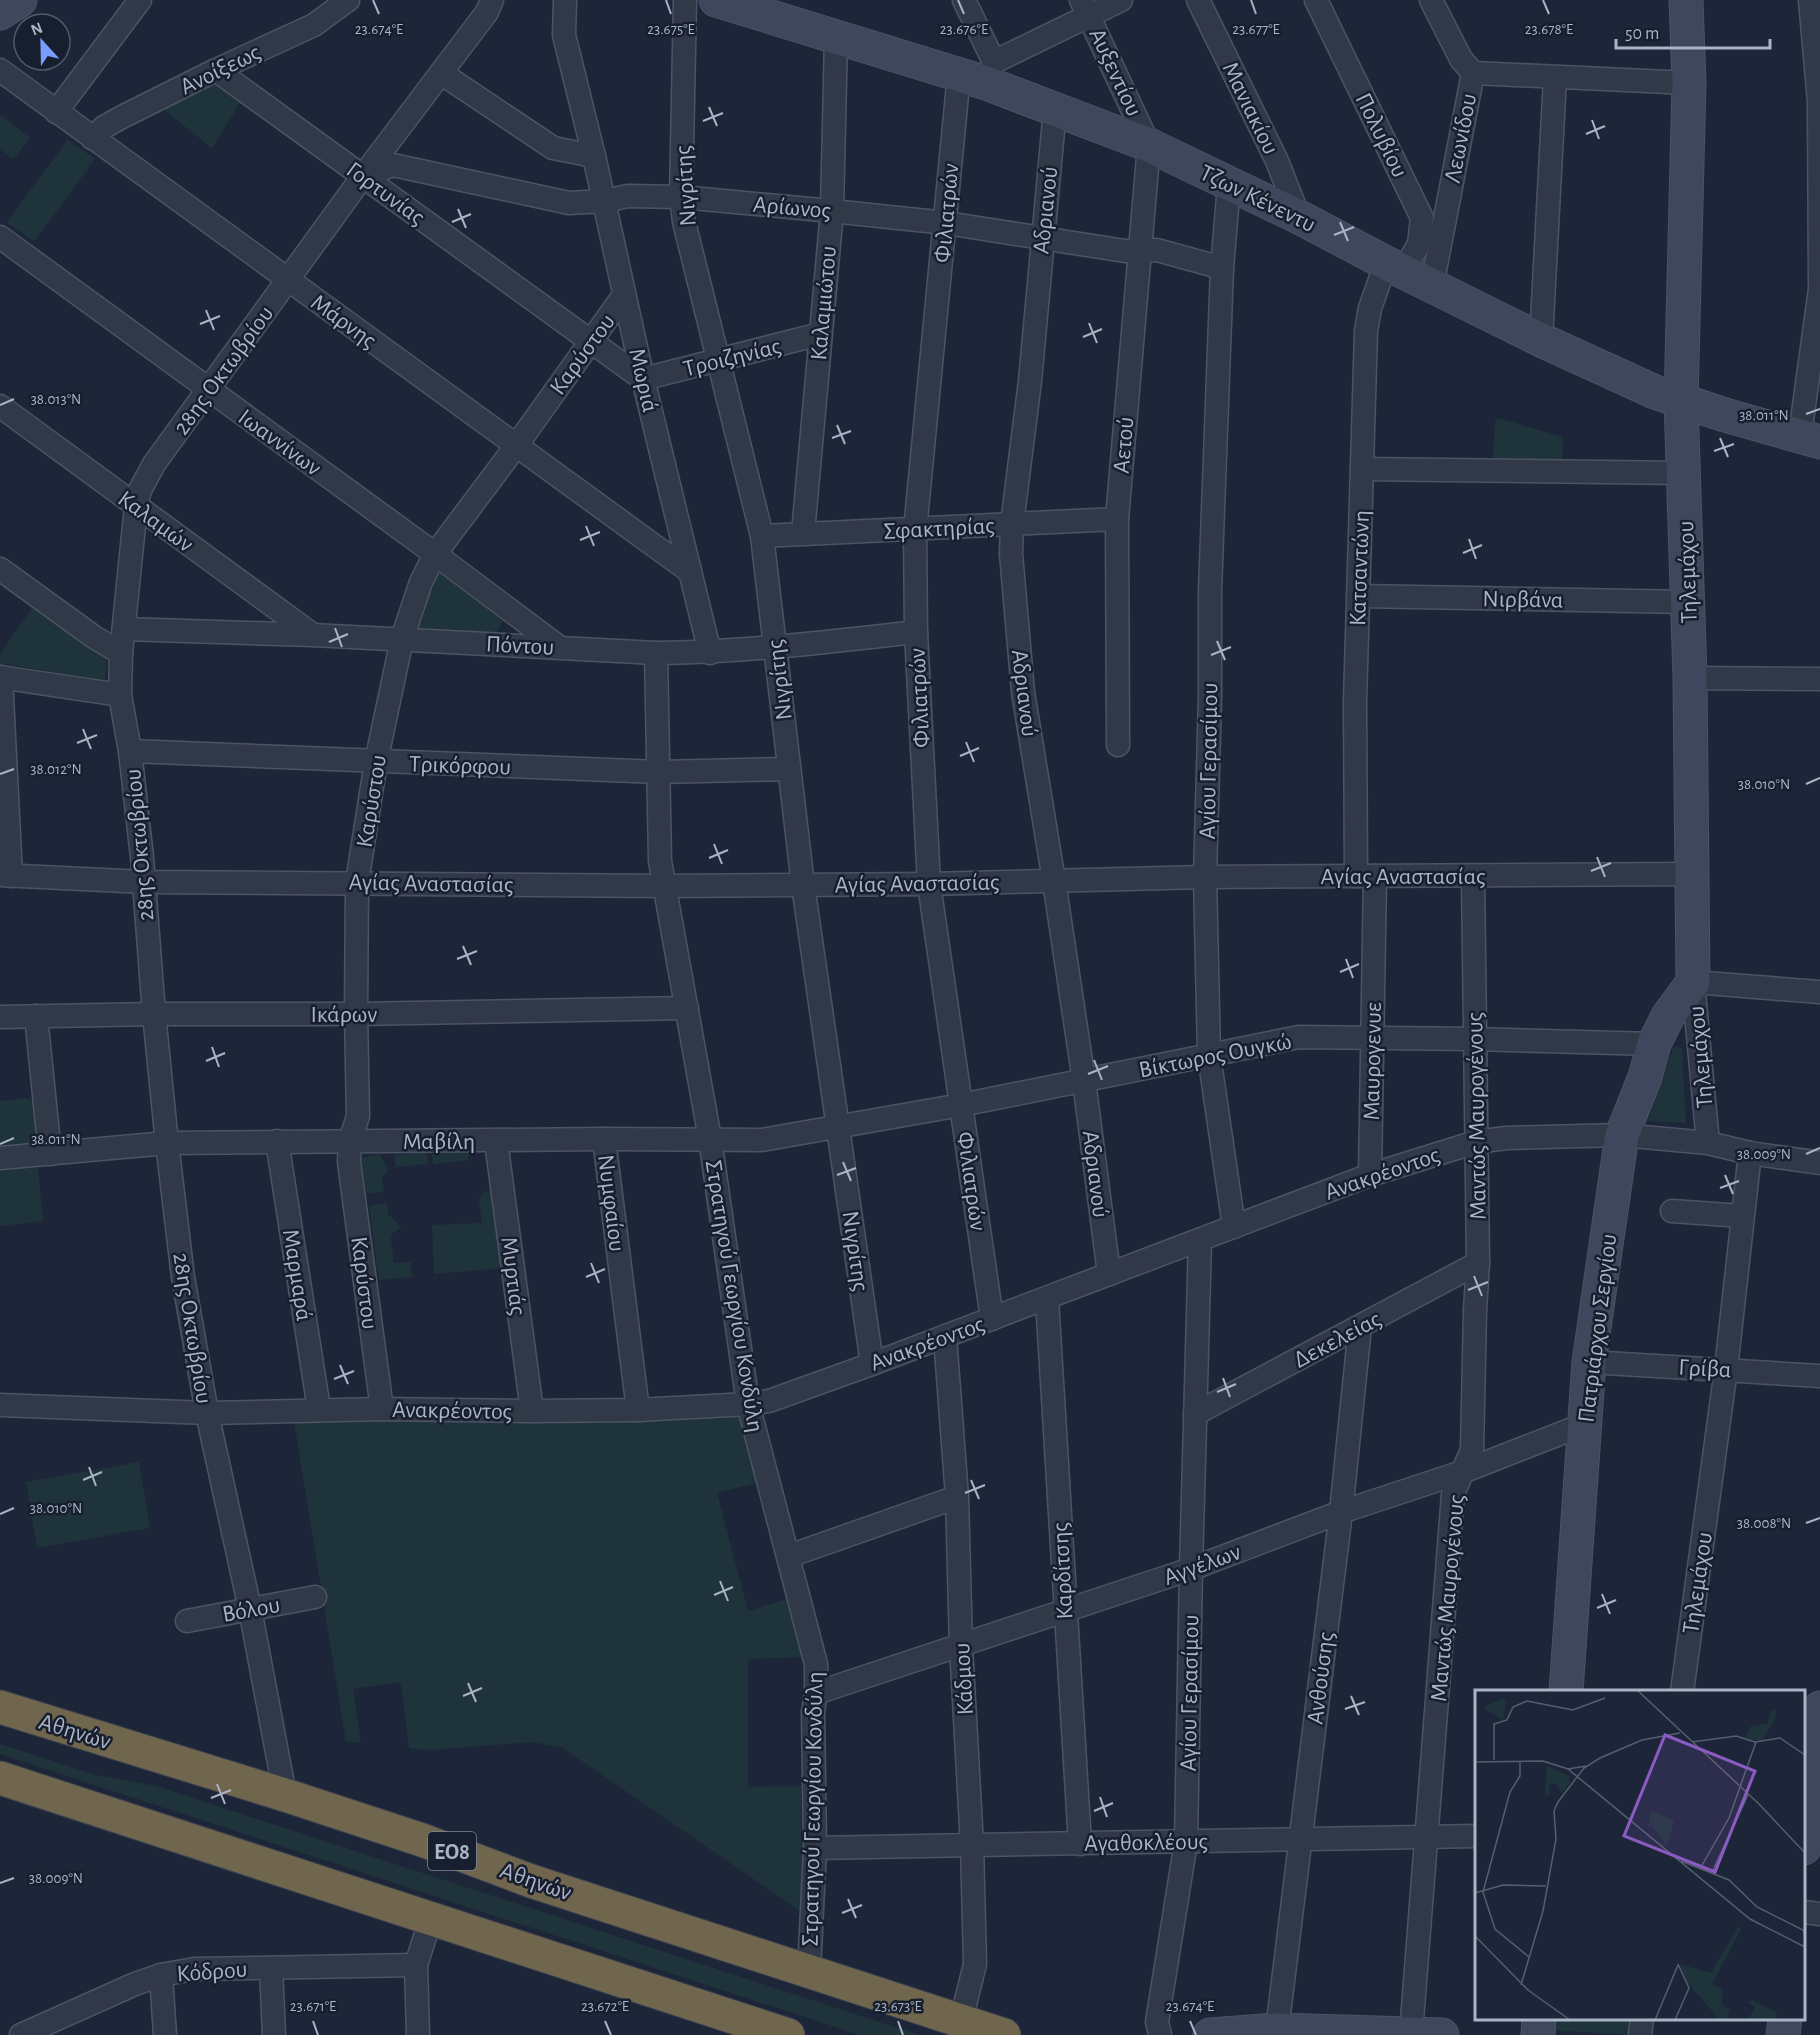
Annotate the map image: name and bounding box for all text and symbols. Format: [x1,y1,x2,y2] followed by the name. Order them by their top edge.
[12,12,72,72] north arrow
[1616,12,1770,50] scale bar
[29,20,45,39] text: N
[355,22,403,37] text: 23.674°E
[647,22,695,37] text: 23.675°E
[940,22,988,37] text: 23.676°E
[1232,22,1280,37] text: 23.677°E
[1525,22,1573,37] text: 23.678°E
[1084,25,1146,120] street label: Αυξεντίου
[1625,25,1659,43] text: 50 m
[177,40,264,100] street label: Ανοίξεως
[1218,58,1283,158] street label: Μανιακίου
[1350,89,1412,181] street label: Πολυβίου
[1441,91,1481,185] street label: Λεωνίδου
[671,145,701,227] street label: Νιγρίτης
[342,158,429,230] street label: Γορτυνίας
[1196,161,1319,237] street label: Τζων Κένεντυ
[931,162,963,264] street label: Φιλιατρών
[1029,165,1063,255] street label: Αδριανού
[752,193,832,223] street label: Αρίωνος
[807,245,841,361] street label: Καλαμιώτου
[306,290,381,353] street label: Μάρνης
[169,302,278,439] street label: 28ης Οκτωβρίου
[546,310,620,399] street label: Καρύστου
[681,334,784,382] street label: Τροιζηνίας
[624,346,662,415] street label: Μωριά
[31,392,81,407] text: 38.013°N
[234,405,325,481] street label: Ιωαννίνων
[1739,408,1789,423] text: 38.011°N
[1110,416,1138,474] street label: Αετού
[113,487,198,557] street label: Καλαμών
[1346,510,1374,626] street label: Κατσαντώνη
[883,514,995,544] street label: Σφακτηρίας
[1674,520,1702,624] street label: Τηλεμάχου
[1482,587,1564,613] street label: Νιρβάνα
[485,632,555,660] street label: Πόντου
[763,638,797,722] street label: Νιγρίτης
[905,647,935,748] street label: Φιλιατρών
[1007,648,1041,738] street label: Αδριανού
[1196,682,1222,840] street label: Αγίου Γερασίμου
[409,752,511,780] street label: Τρικόρφου
[353,753,391,849] street label: Καρύστου
[30,762,82,777] text: 38.012°N
[121,768,159,922] street label: 28ης Οκτωβρίου
[1738,777,1790,792] text: 38.010°N
[1321,865,1485,889] street label: Αγίας Αναστασίας
[348,871,514,897] street label: Αγίας Αναστασίας
[834,871,1000,897] street label: Αγίας Αναστασίας
[1360,1001,1386,1121] street label: Μαυρογενυε
[311,1003,377,1027] street label: Ικάρων
[1685,1005,1717,1109] street label: Τηλεμάχου
[1463,1012,1491,1220] street label: Μαντώς Μαυρογένους
[1137,1029,1293,1083] street label: Βίκτωρος Ουγκώ
[1078,1129,1112,1219] street label: Αδριανού
[403,1130,475,1154] street label: Μαβίλη
[952,1130,990,1232] street label: Φιλιατρών
[31,1132,81,1147] text: 38.011°N
[1322,1143,1443,1205] street label: Ανακρέοντος
[1737,1147,1791,1162] text: 38.009°N
[593,1153,629,1253] street label: Νυμφαίου
[701,1158,767,1434] street label: Στρατηγού Γεωργίου Κονδύλη
[837,1209,873,1293] street label: Νιγρίτης
[278,1228,316,1323] street label: Μαρμαρά
[1575,1232,1621,1424] street label: Πατριάρχου Σεργίου
[346,1235,382,1331] street label: Καρύστου
[496,1235,530,1317] street label: Μυρτιάς
[168,1251,216,1405] street label: 28ης Οκτωβρίου
[1290,1307,1385,1373] street label: Δεκελείας
[867,1312,988,1376] street label: Ανακρέοντος
[1678,1356,1732,1382] street label: Γρίβα
[392,1398,512,1424] street label: Ανακρέοντος
[1427,1494,1469,1703] street label: Μαντώς Μαυρογένους
[30,1501,82,1516] text: 38.010°N
[1737,1516,1791,1531] text: 38.008°N
[1048,1522,1078,1620] street label: Καρδίτσης
[1679,1531,1717,1636] street label: Τηλεμάχου
[1160,1540,1244,1590] street label: Αγγέλων
[220,1593,282,1627] street label: Βόλου
[1177,1614,1203,1772] street label: Αγίου Γερασίμου
[1303,1631,1339,1726] street label: Ανθούσης
[950,1642,978,1716] street label: Κάδμου
[799,1671,827,1947] street label: Στρατηγού Γεωργίου Κονδύλη
[1475,1690,1805,2020] inset map
[36,1710,113,1754] street label: Αθηνών
[1084,1830,1208,1856] street label: Αγαθοκλέους
[428,1832,476,1870] road number: ΕΟ8
[497,1859,574,1905] street label: Αθηνών
[29,1871,83,1886] text: 38.009°N
[176,1958,248,1986] street label: Κόδρου
[290,1999,336,2014] text: 23.671°E
[581,1999,629,2014] text: 23.672°E
[874,1999,922,2014] text: 23.673°E
[1166,1999,1214,2014] text: 23.674°E

